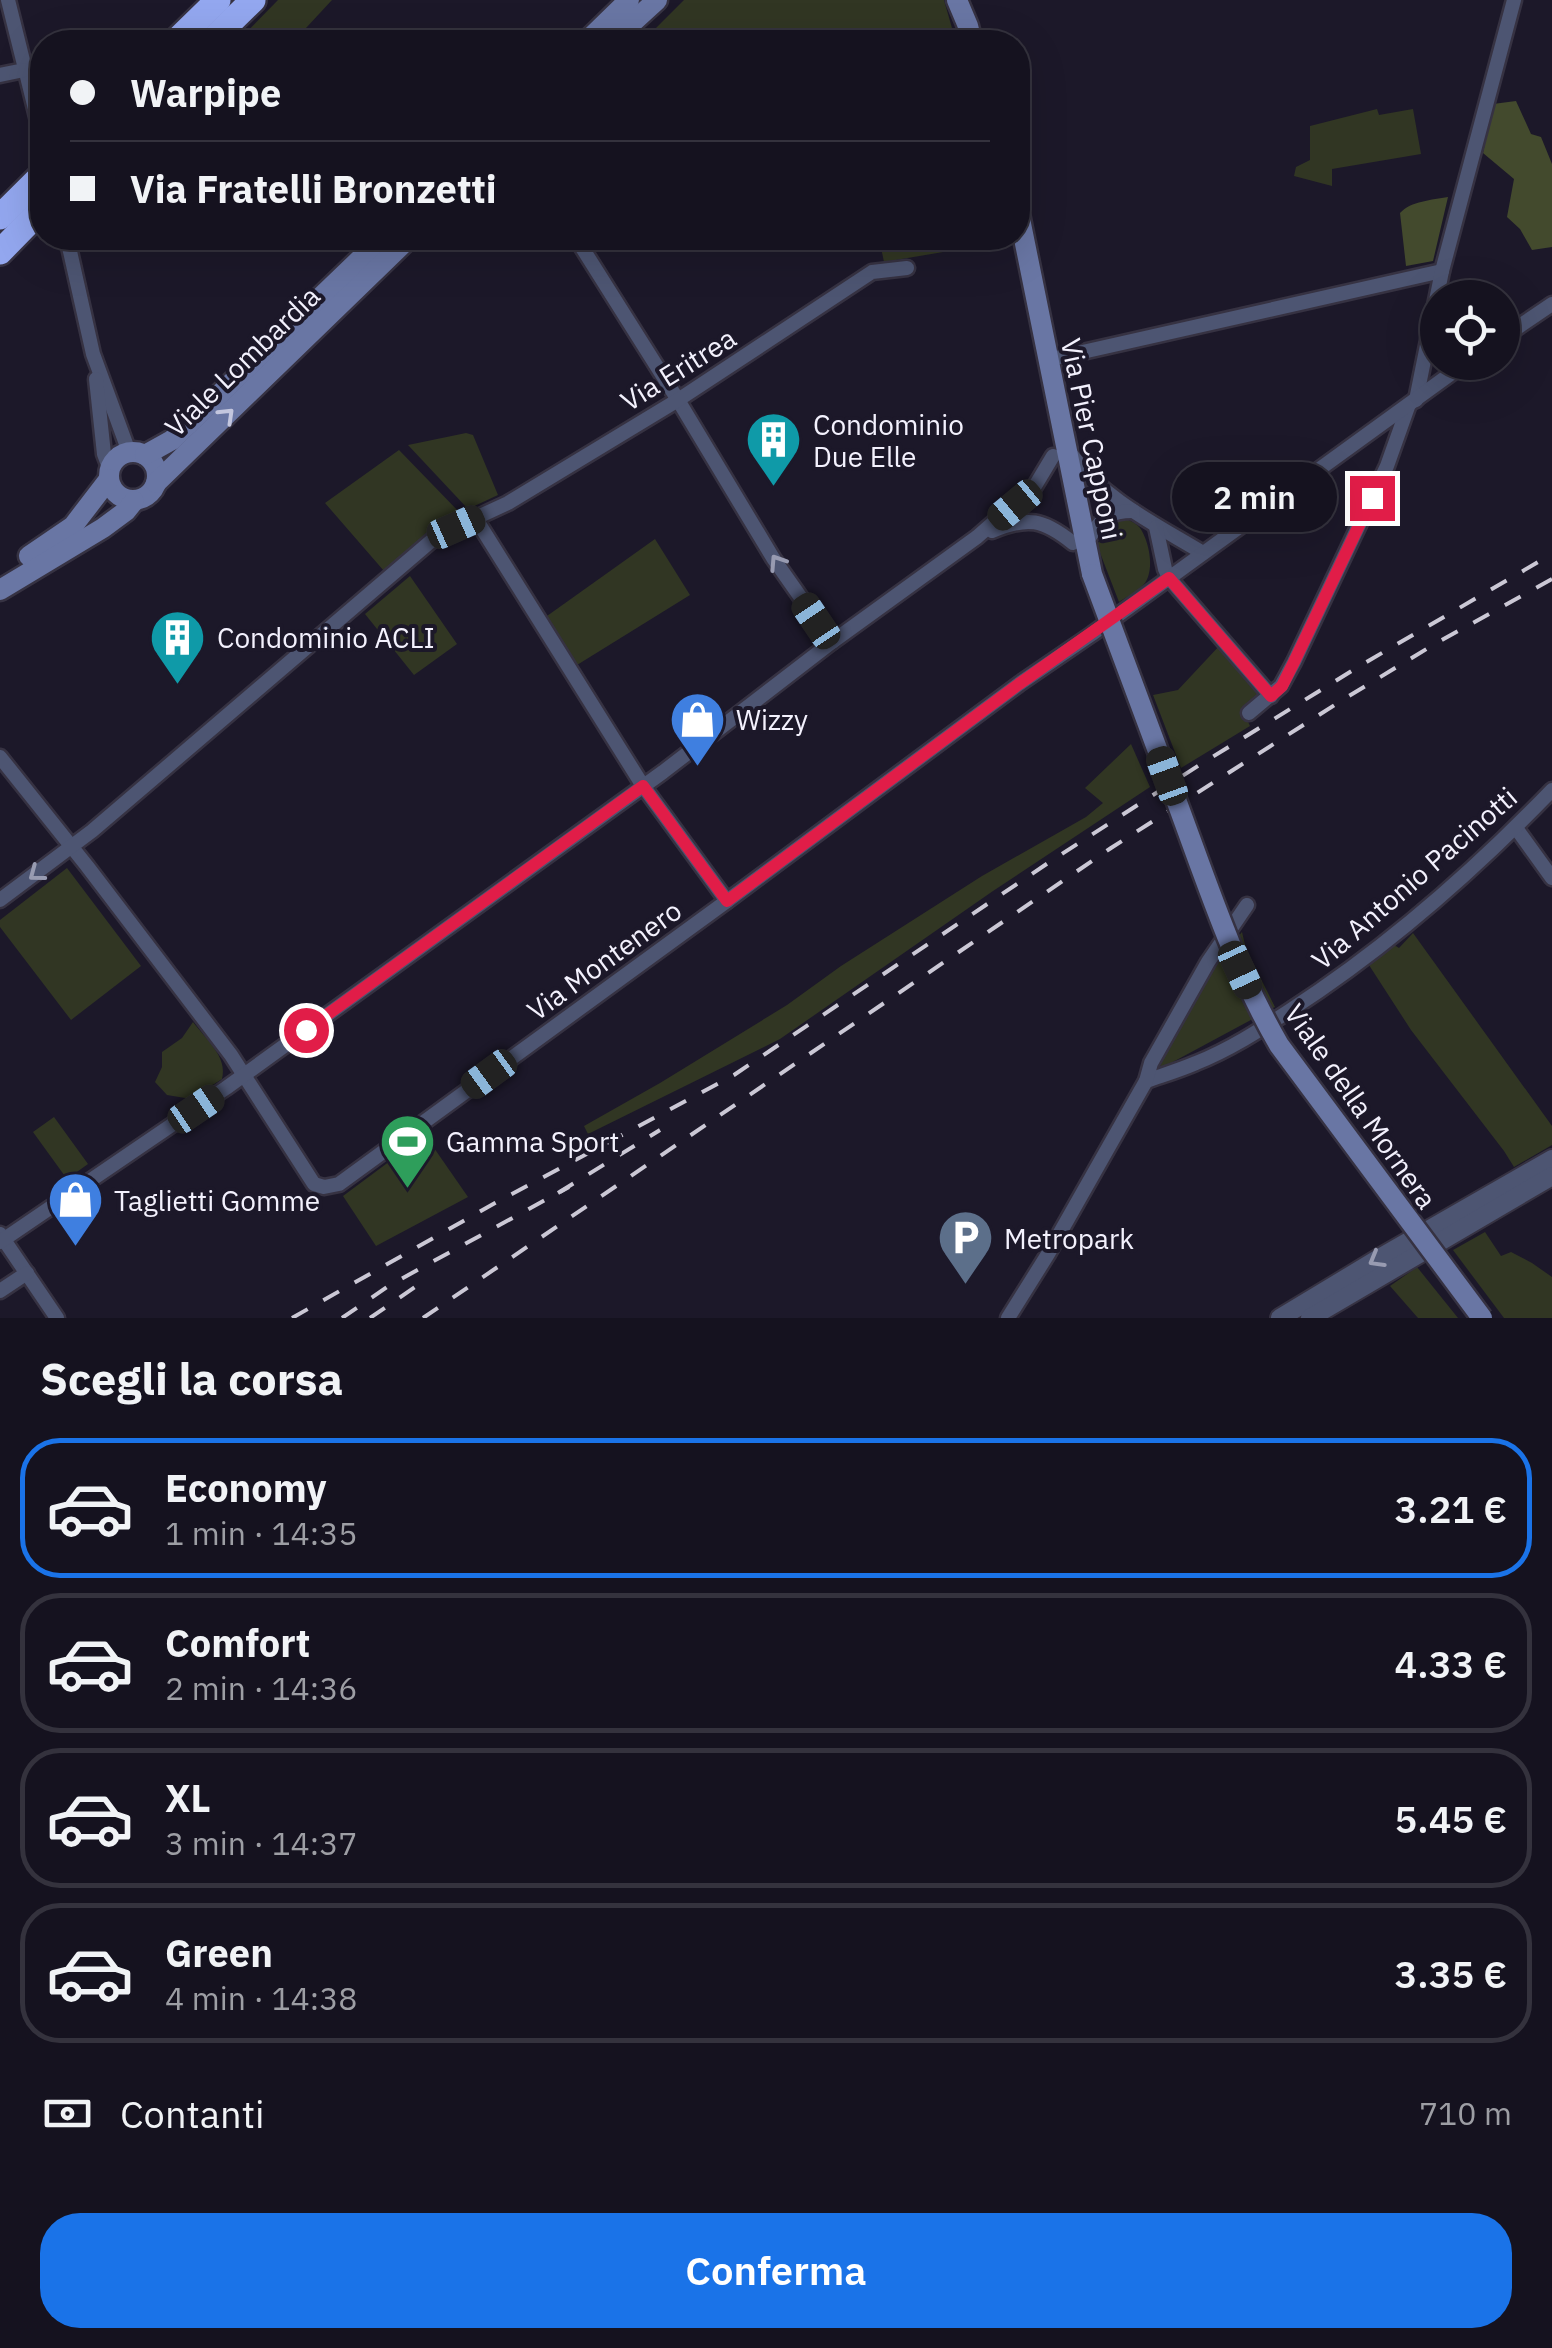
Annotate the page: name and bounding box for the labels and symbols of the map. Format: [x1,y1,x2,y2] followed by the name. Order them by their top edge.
[157,278,328,444] street label: Viale Lombardia
[613,319,743,419] street label: Via Eritrea
[1053,335,1131,543] street label: Via Pier Capponi
[813,406,964,475] place label: Condominio Due Elle
[215,409,233,427] one-way arrow
[744,410,804,489] building icon: Condominio Due Elle
[1172,463,1337,533] callout: 2 min
[982,474,1048,536] car
[1350,476,1395,521] route end
[422,501,490,553] car
[770,555,789,573] one-way arrow
[787,588,845,654] car
[148,607,208,686] building icon: Condominio ACLI
[217,619,435,656] place label: Condominio ACLI
[667,689,727,768] shop icon: Wizzy
[736,701,808,738] place label: Wizzy
[1143,743,1191,809] car
[1303,778,1525,978] street label: Via Antonio Pacinotti
[29,862,47,879] one-way arrow
[519,892,689,1028] street label: Via Montenero
[1214,936,1266,1004] car
[1276,996,1446,1216] street label: Viale della Mornera
[284,1008,329,1053] route start
[456,1044,522,1104] car
[163,1080,229,1138] car
[377,1111,437,1190] sports icon: Gamma Sport
[446,1123,619,1160] place label: Gamma Sport
[45,1170,105,1249] shop icon: Taglietti Gomme
[114,1182,320,1219] place label: Taglietti Gomme
[935,1208,995,1287] parking icon: Metropark
[1004,1220,1134,1257] place label: Metropark
[1369,1248,1387,1267] one-way arrow

